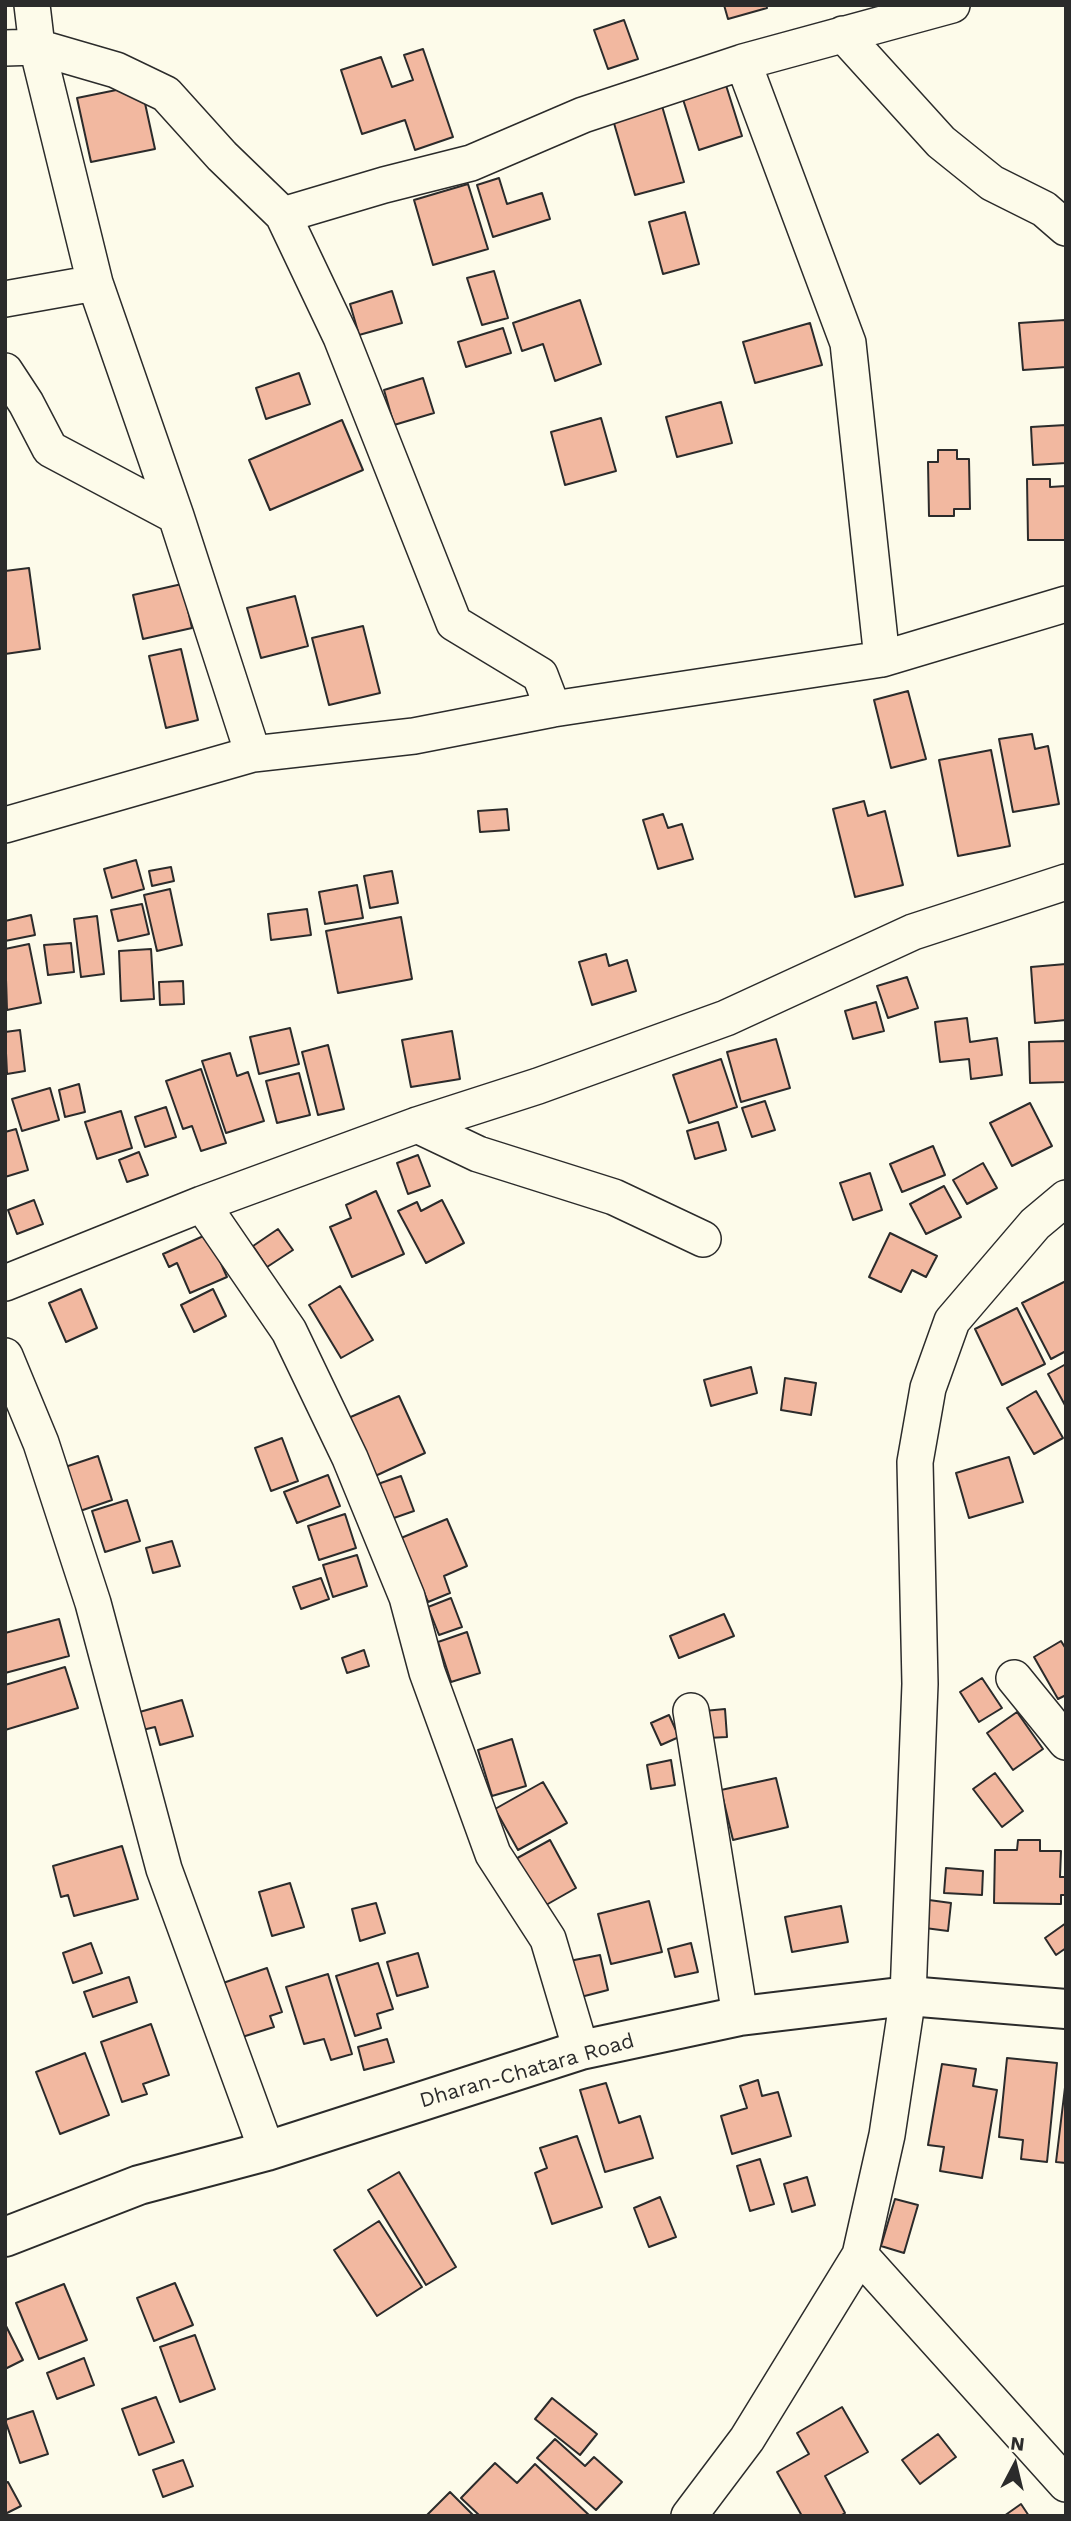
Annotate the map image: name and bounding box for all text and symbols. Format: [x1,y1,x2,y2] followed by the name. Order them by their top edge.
[417,2028,637,2114] street label: Dharan-Chatara Road
[980,2430,1050,2500] north arrow
[1009,2431,1026,2456] text: N

